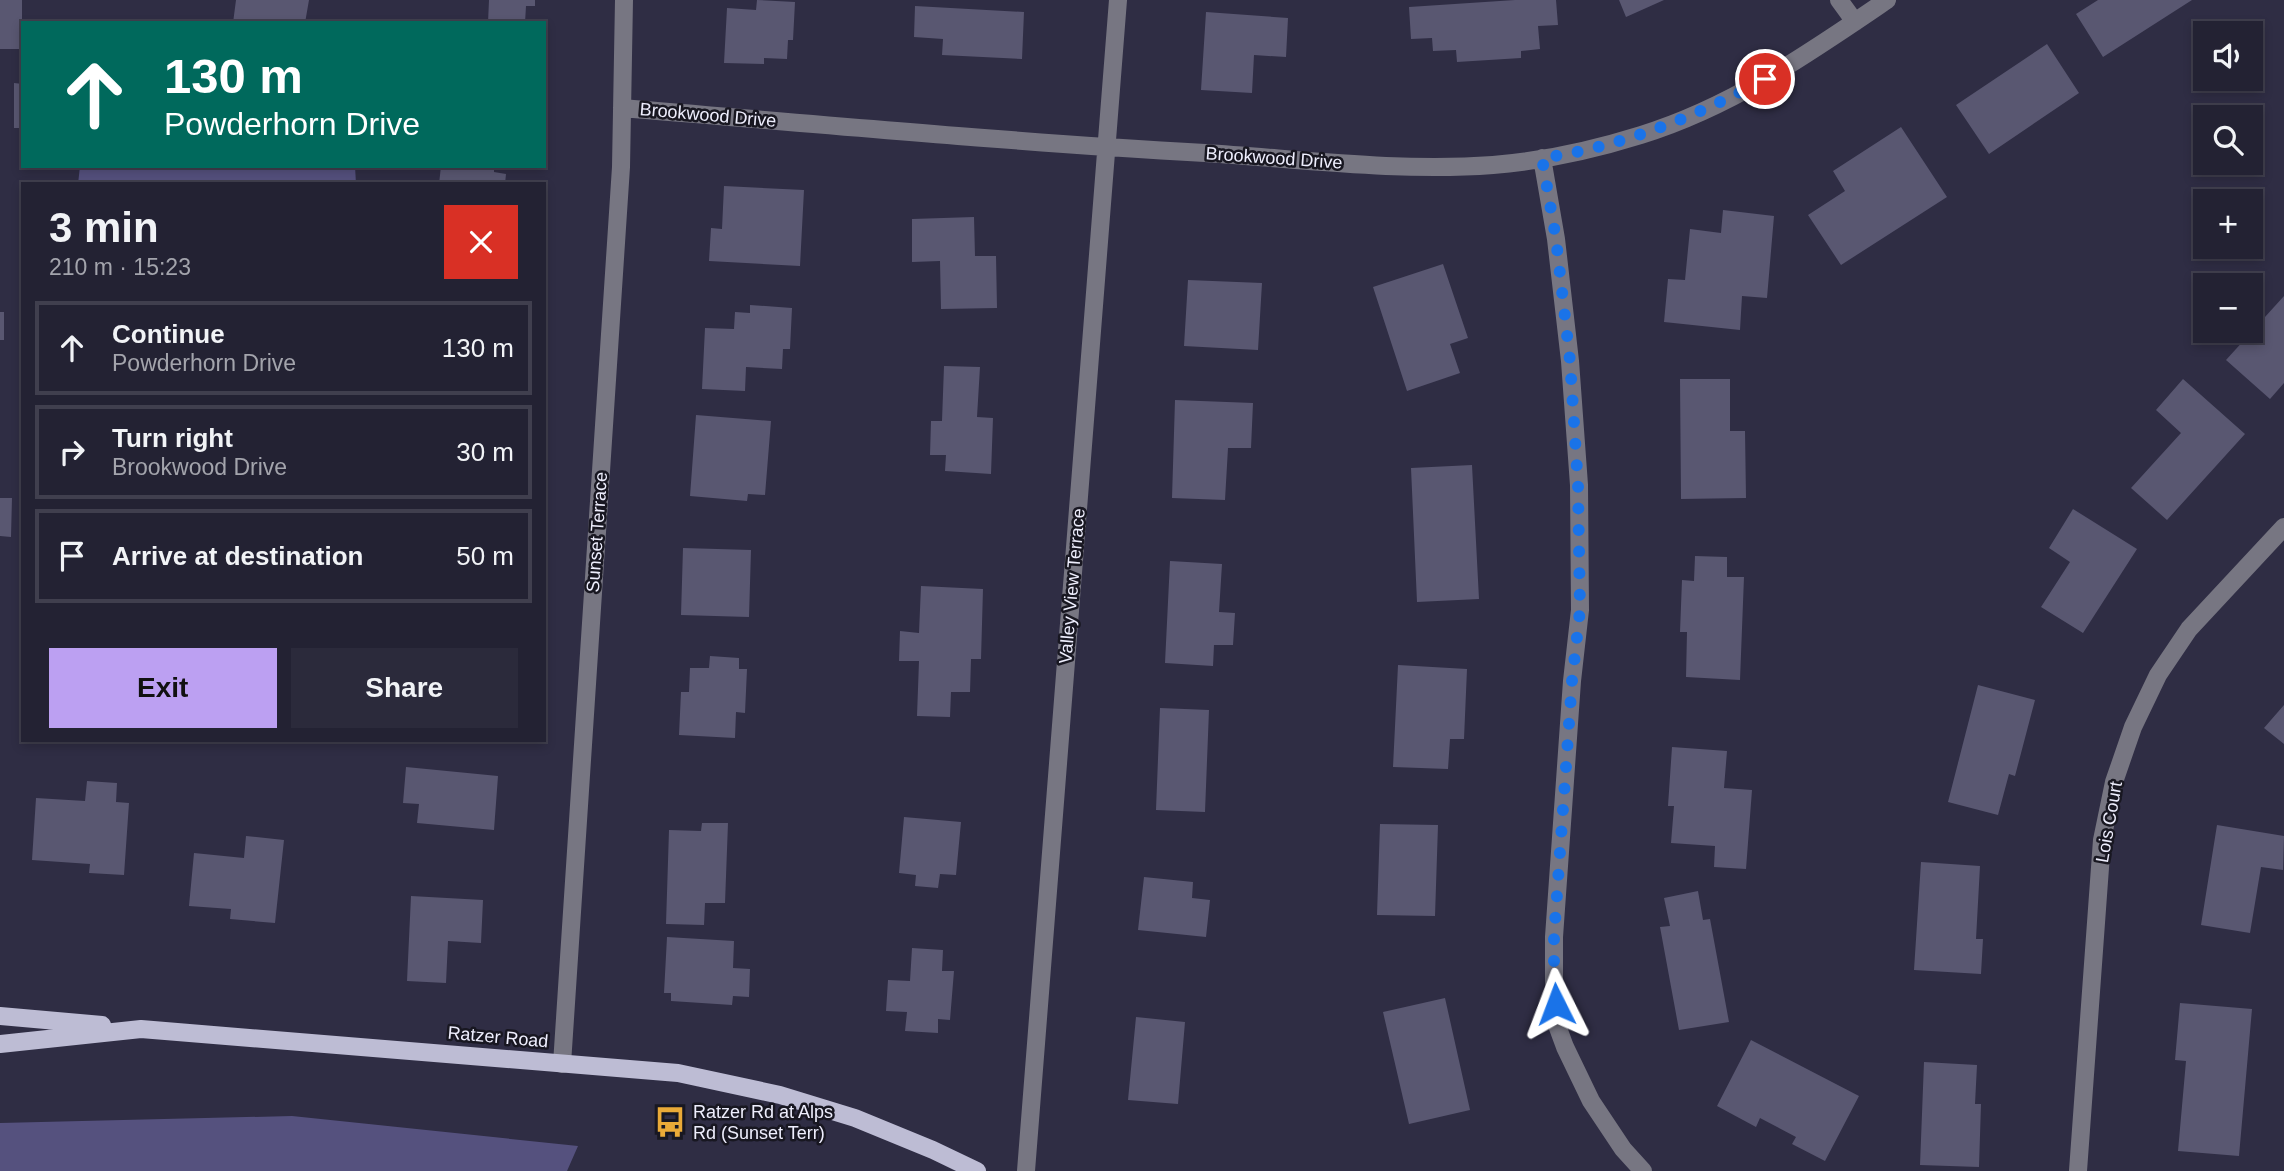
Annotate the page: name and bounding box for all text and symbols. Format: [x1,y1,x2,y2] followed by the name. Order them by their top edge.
[2193,21,2263,343] map controls
[2193,21,2263,91] button: sound
[49,49,140,140] icon: ahead
[164,49,303,103] text: 130 m
[1735,49,1795,109] pin
[1746,60,1784,98] icon: arrive
[639,99,777,131] street label: Brookwood Drive
[2193,105,2263,175] button: search
[164,106,420,142] text: Powderhorn Drive
[1205,143,1343,173] street label: Brookwood Drive
[2193,189,2263,259] button: +
[49,204,159,251] text: 3 min
[444,205,518,279] button: close
[49,254,191,280] text: 210 m · 15:23
[2193,273,2263,343] button: −
[112,319,225,349] text: Continue
[53,329,91,367] icon: ahead
[442,333,514,363] text: 130 m
[112,350,296,376] text: Powderhorn Drive
[112,423,233,453] text: Turn right
[53,433,91,471] icon: right
[456,437,514,467] text: 30 m
[112,454,287,480] text: Brookwood Drive
[583,471,611,593] street label: Sunset Terrace
[1055,507,1089,665] street label: Valley View Terrace
[53,537,91,575] icon: arrive
[112,541,363,571] text: Arrive at destination
[456,541,514,571] text: 50 m
[49,648,277,728] button: Exit
[291,648,518,728] button: Share
[2092,780,2126,864] street label: Lois Court
[1519,967,1593,1041] position arrow
[447,1023,549,1051] street label: Ratzer Road
[693,1102,833,1143] place label: Ratzer Rd at Alps Rd (Sunset Terr)
[653,1105,687,1139] bus stop icon: Ratzer Rd at Alps Rd (Sunset Terr)

